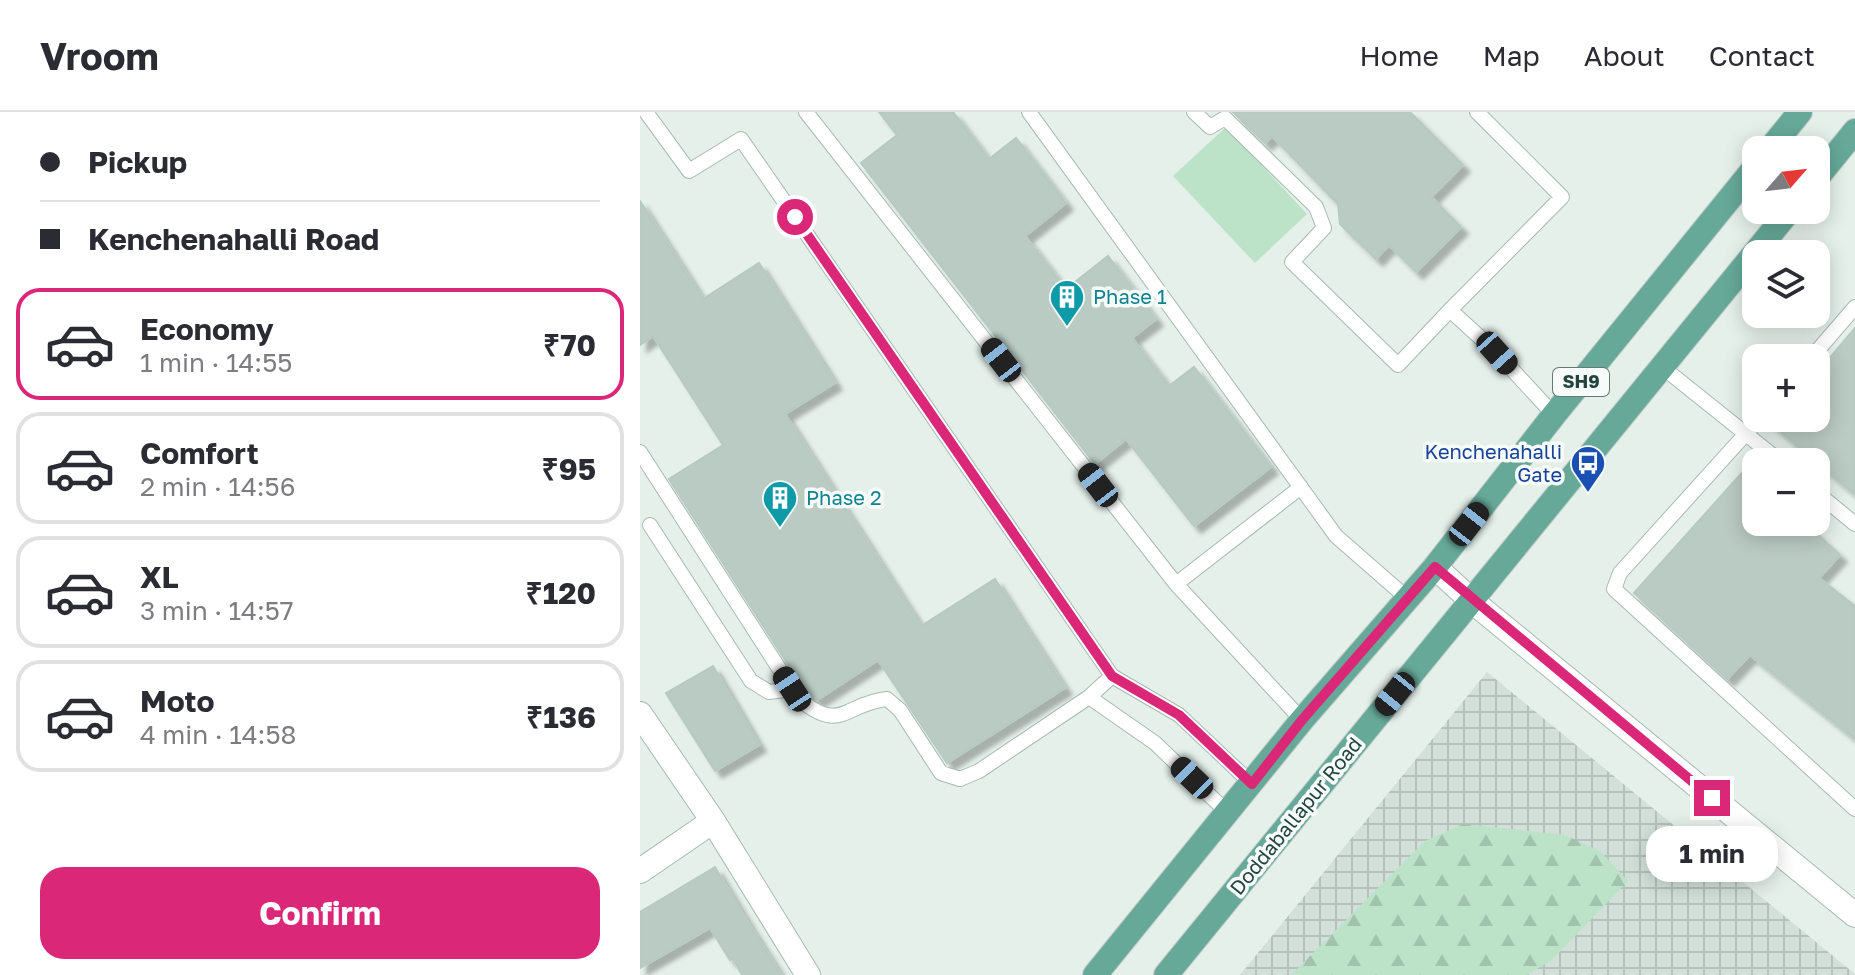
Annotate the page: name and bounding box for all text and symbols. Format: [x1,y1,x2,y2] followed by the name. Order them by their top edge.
[40,33,159,78] text: Vroom
[1360,39,1439,72] text: Home
[1483,39,1540,72] text: Map
[1584,39,1665,72] text: About
[1709,39,1815,72] text: Contact
[1742,136,1830,224] north arrow
[1742,136,1830,536] map controls
[88,144,187,180] text: Pickup
[777,199,813,235] route start
[88,221,379,257] text: Kenchenahalli Road
[1742,240,1830,328] button: layers
[1048,278,1086,328] building icon: Phase 1
[1093,284,1167,308] place label: Phase 1
[44,308,116,380] icon: car
[140,311,274,347] text: Economy
[543,327,596,363] text: ₹70
[1472,327,1522,379] car
[977,334,1025,386] car
[1742,344,1830,432] button: +
[140,347,292,378] text: 1 min · 14:55
[1553,368,1609,396] road number: SH9
[44,432,116,504] icon: car
[140,435,259,471] text: Comfort
[1425,439,1562,486] place label: Kenchenahalli Gate
[1569,444,1607,494] bus stop icon: Kenchenahalli Gate
[1742,448,1830,536] button: −
[541,451,596,487] text: ₹95
[1074,459,1122,511] car
[140,471,295,502] text: 2 min · 14:56
[761,479,799,529] building icon: Phase 2
[806,485,882,509] place label: Phase 2
[1445,498,1493,550] car
[44,556,116,628] icon: car
[140,559,179,595] text: XL
[526,575,596,611] text: ₹120
[140,595,294,626] text: 3 min · 14:57
[769,662,815,716] car
[1371,668,1419,720] car
[44,680,116,752] icon: car
[140,683,215,719] text: Moto
[526,699,596,735] text: ₹136
[140,719,296,750] text: 4 min · 14:58
[1224,732,1366,899] street label: Doddaballapur Road
[1166,753,1218,803] car
[1694,780,1730,816] route end
[1646,826,1778,882] callout: 1 min
[1679,838,1745,869] text: 1 min
[40,867,600,959] button: Confirm

